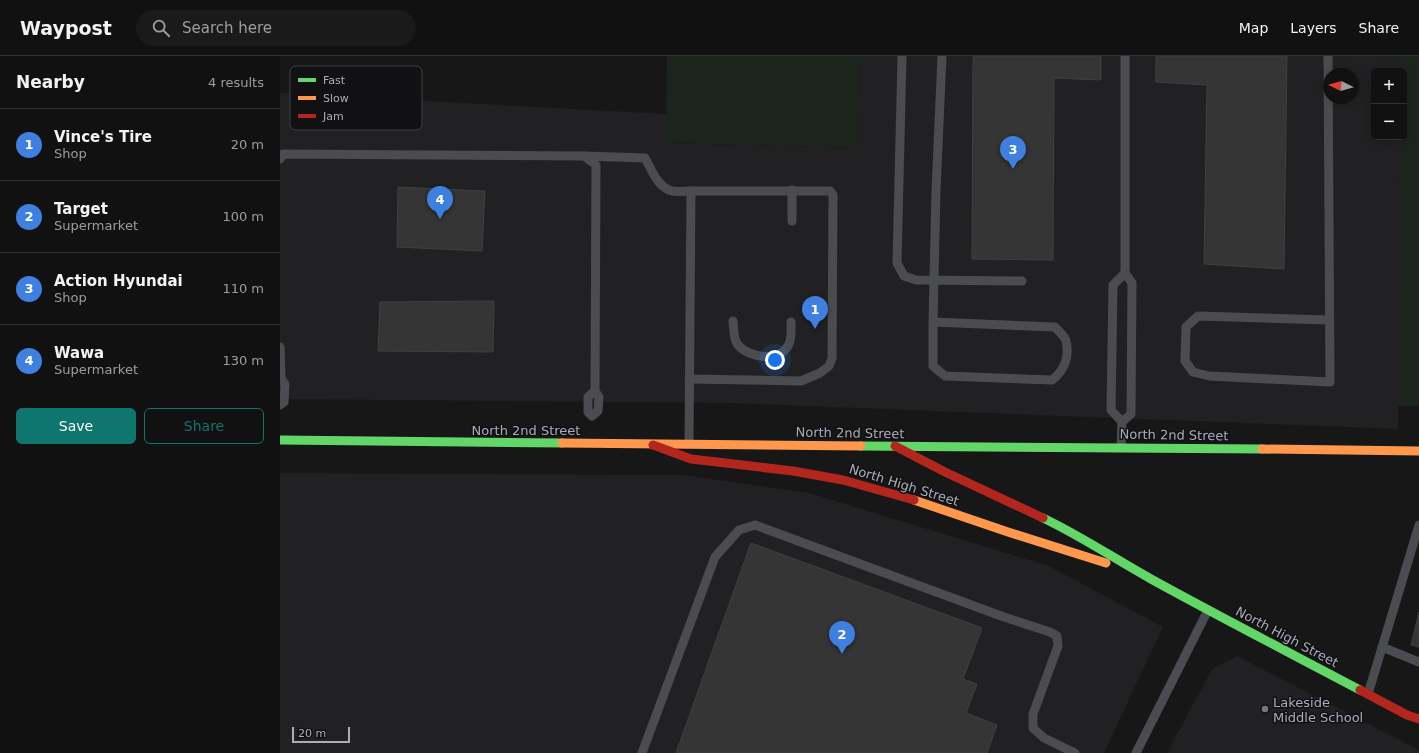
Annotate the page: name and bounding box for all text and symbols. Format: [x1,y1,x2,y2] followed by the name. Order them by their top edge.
[136,10,416,46] search box
[20,17,112,39] text: Waypost
[150,17,172,39] icon: search
[182,19,272,37] text: Search here
[1239,20,1268,36] text: Map
[1290,20,1337,36] text: Layers
[1359,20,1399,36] text: Share
[290,66,422,130] legend
[1323,68,1359,104] north arrow
[1371,68,1407,140] map controls
[1371,68,1407,104] button: +
[16,72,85,92] text: Nearby
[323,74,346,87] text: Fast
[208,75,264,90] text: 4 results
[323,92,349,105] text: Slow
[1371,104,1407,140] button: −
[322,110,344,123] text: Jam
[54,128,152,146] text: Vince's Tire
[1000,136,1026,169] pin: 3
[24,137,34,152] text: 1
[231,137,264,152] text: 20 m
[54,146,87,161] text: Shop
[427,186,453,219] pin: 4
[54,200,108,218] text: Target
[24,209,34,224] text: 2
[222,209,264,224] text: 100 m
[54,218,138,233] text: Supermarket
[54,272,183,290] text: Action Hyundai
[24,281,34,296] text: 3
[222,281,264,296] text: 110 m
[54,290,87,305] text: Shop
[802,296,828,329] pin: 1
[54,344,104,362] text: Wawa
[765,350,785,370] your location
[24,353,34,368] text: 4
[222,353,264,368] text: 130 m
[54,362,138,377] text: Supermarket
[16,408,136,444] button: Save
[144,408,264,444] button: Share
[472,423,580,438] street label: North 2nd Street
[795,425,905,441] street label: North 2nd Street
[1119,427,1229,443] street label: North 2nd Street
[847,461,961,509] street label: North High Street
[1233,604,1341,670] street label: North High Street
[829,621,855,654] pin: 2
[1273,695,1363,725] place label: Lakeside Middle School
[1260,704,1270,714] marker: Lakeside Middle School
[292,725,350,744] scale bar
[298,727,326,740] text: 20 m

